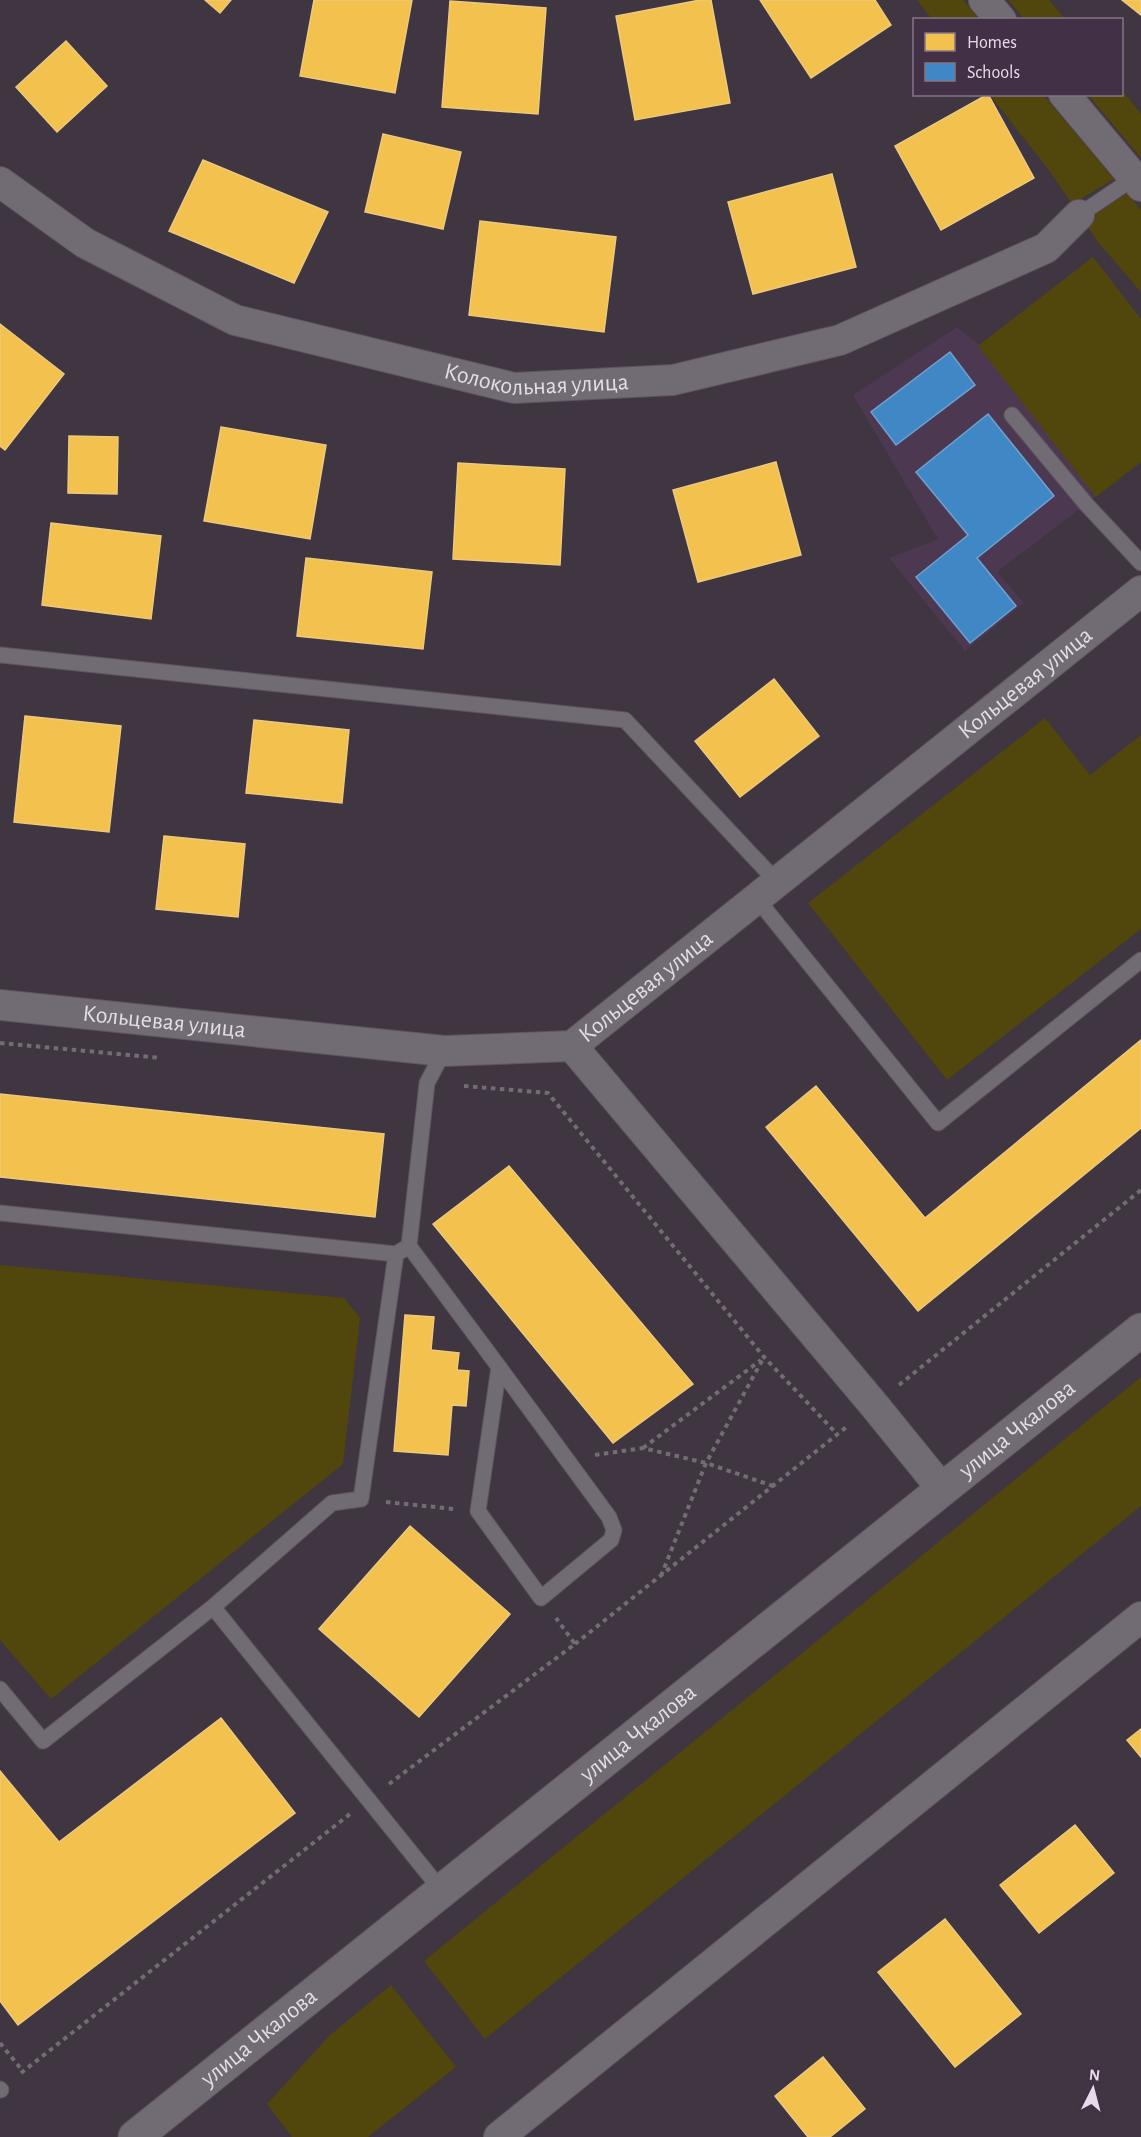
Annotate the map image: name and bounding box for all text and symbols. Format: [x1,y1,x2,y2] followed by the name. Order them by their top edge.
[913,18,1123,96] legend
[967,34,1017,52] text: Homes
[967,64,1020,82] text: Schools
[442,359,629,400] street label: Колокольная улица
[954,623,1097,744] street label: Кольцевая улица
[574,926,717,1048] street label: Кольцевая улица
[81,1002,247,1042] street label: Кольцевая улица
[954,1376,1080,1483] street label: улица Чкалова
[575,1680,701,1788] street label: улица Чкалова
[196,1984,322,2092] street label: улица Чкалова
[1063,2059,1123,2119] north arrow
[1088,2067,1101,2084] text: N

